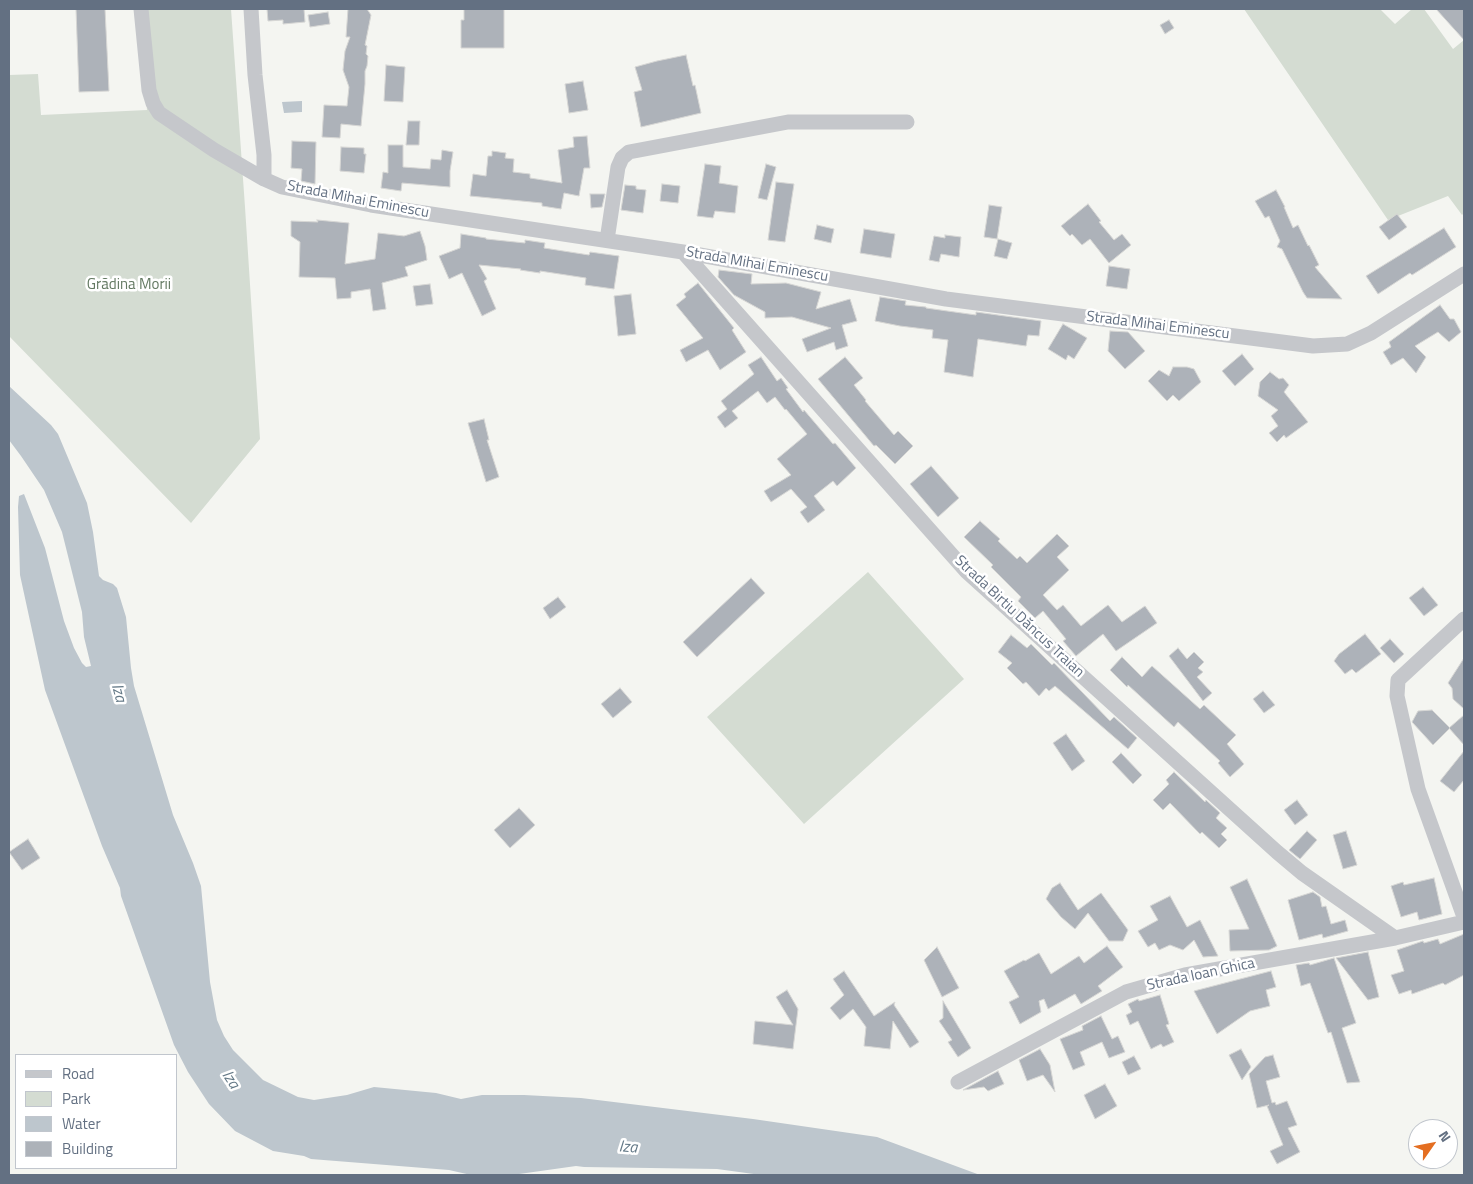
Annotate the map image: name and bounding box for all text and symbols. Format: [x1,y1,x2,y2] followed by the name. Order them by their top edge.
[286,177,430,223] street label: Strada Mihai Eminescu
[685,244,829,286] street label: Strada Mihai Eminescu
[87,276,171,294] park label: Grădina Morii
[1085,308,1231,344] street label: Strada Mihai Eminescu
[951,552,1087,682] street label: Strada Birtiu Dăncus Traian
[106,682,130,704] water label: Iza
[1145,955,1257,995] street label: Strada Ioan Ghica
[15,1054,178,1169] legend
[62,1062,94,1085] text: Road
[217,1067,243,1093] water label: Iza
[62,1087,91,1110] text: Park
[62,1112,101,1135] text: Water
[1408,1119,1458,1169] north arrow
[1434,1126,1457,1146] text: N
[62,1137,113,1160] text: Building
[618,1138,638,1158] water label: Iza

